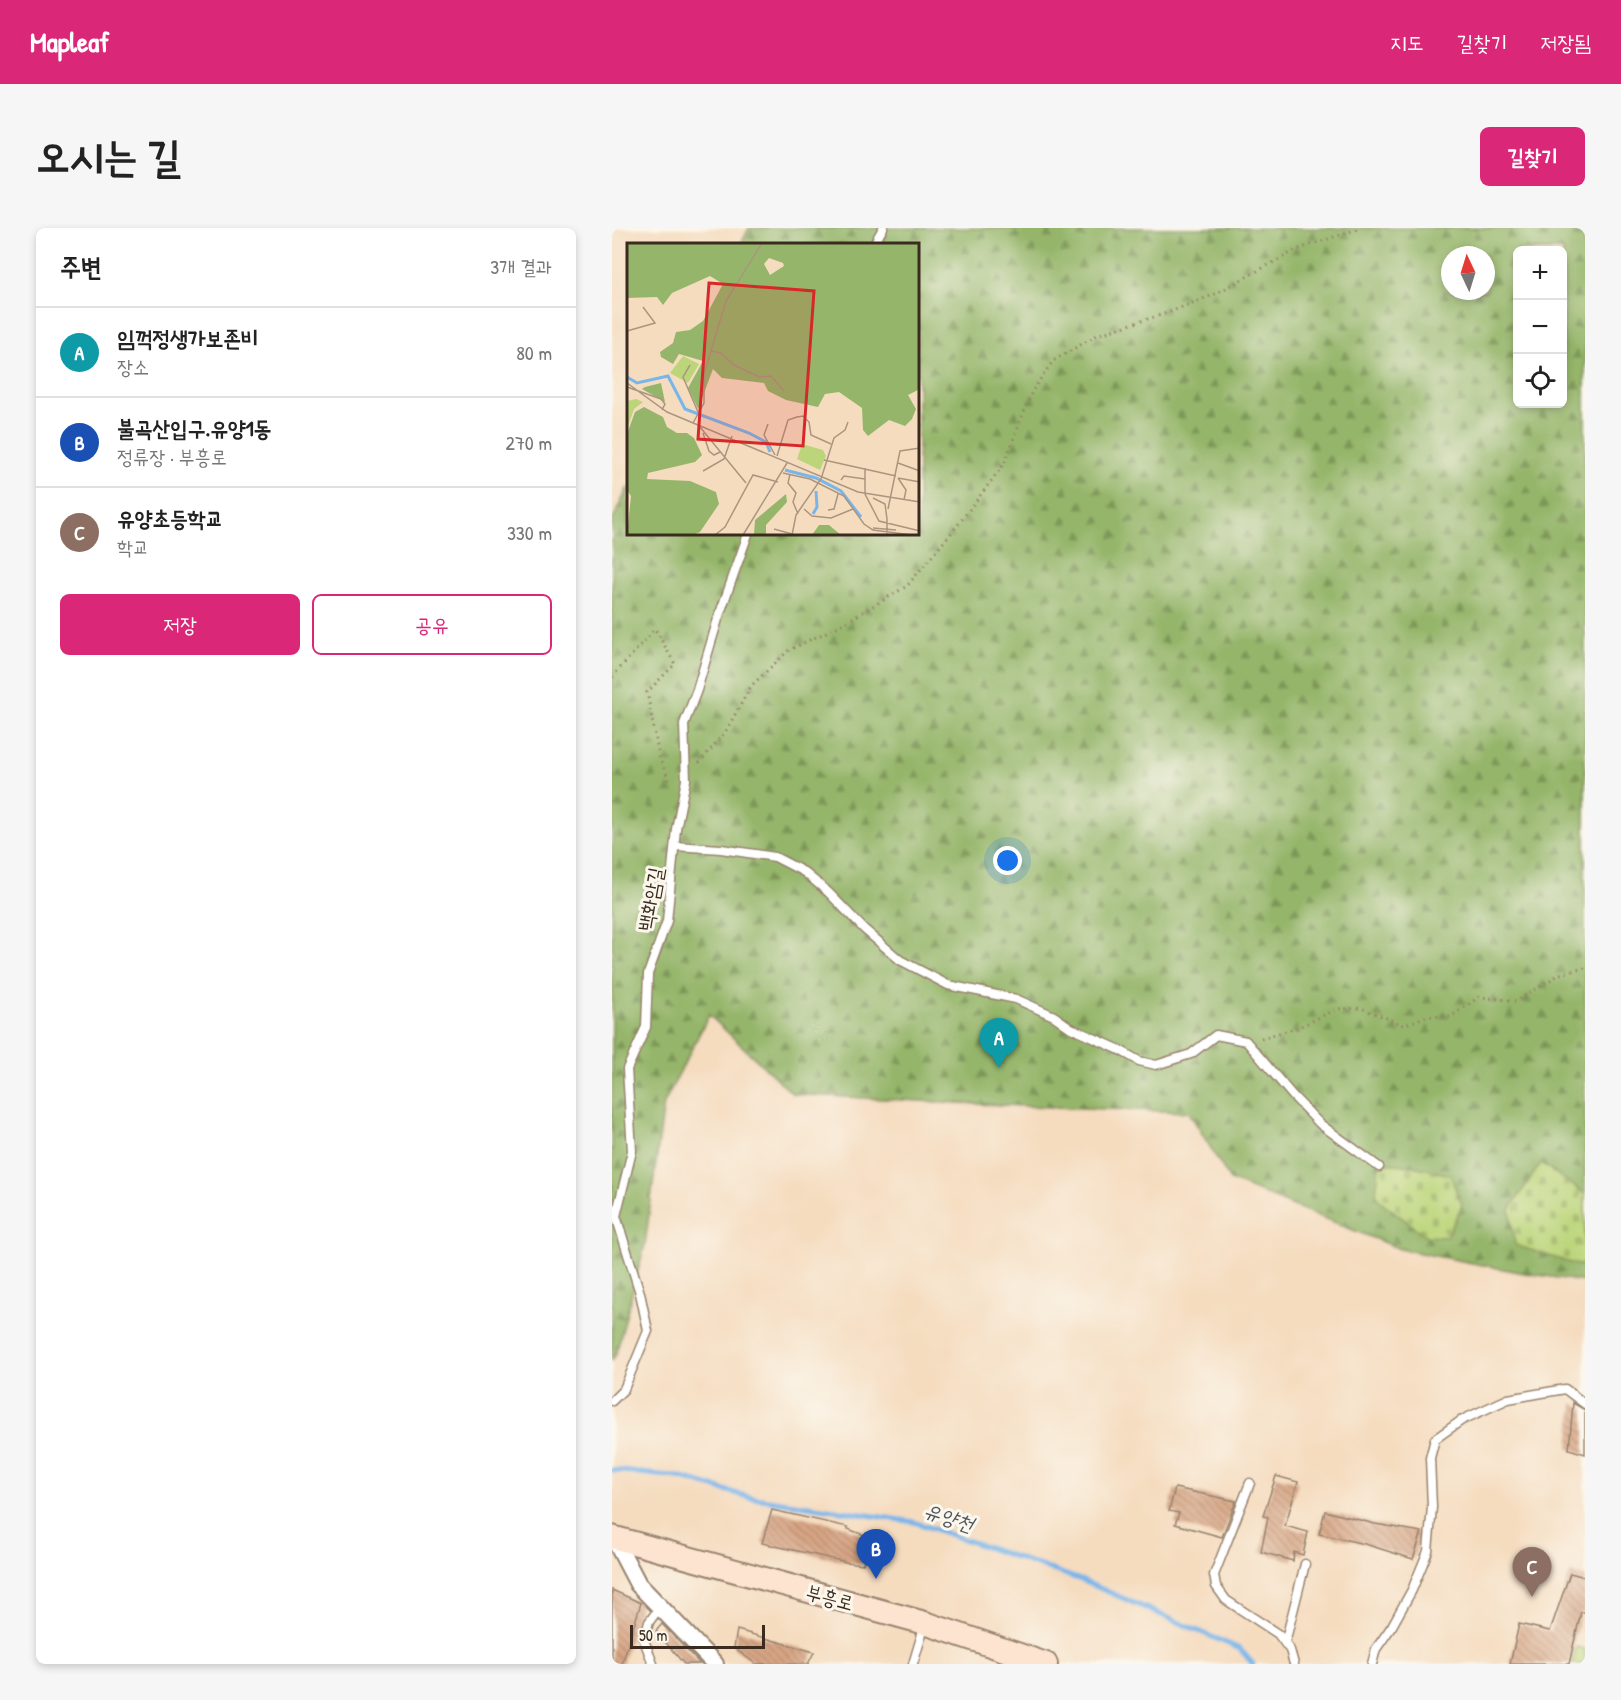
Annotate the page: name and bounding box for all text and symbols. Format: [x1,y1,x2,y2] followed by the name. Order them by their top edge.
[30,23,109,61] text: Mapleaf
[1390,28,1424,57] text: 지도
[1457,28,1507,57] text: 길찾기
[1540,28,1591,57] text: 저장됨
[36,127,181,184] text: 오시는 길
[1480,127,1585,186] button: 길찾기
[627,243,920,536] inset map
[1441,246,1495,300] north arrow
[1513,246,1567,408] map controls
[1513,246,1567,300] button: +
[60,249,102,284] text: 주변
[490,253,552,280] text: 3개 결과
[1513,300,1567,354] button: −
[117,323,259,353] text: 임꺽정생가보존비
[75,339,84,366] text: A
[516,339,552,366] text: 80 m
[117,353,149,380] text: 장소
[1513,354,1567,408] button: locate
[117,413,271,443] text: 불곡산입구.유양1동
[74,429,85,456] text: B
[506,429,552,456] text: 270 m
[117,443,227,470] text: 정류장 · 부흥로
[117,503,223,533] text: 유양초등학교
[74,519,85,546] text: C
[507,519,552,546] text: 330 m
[117,533,149,560] text: 학교
[60,594,300,655] button: 저장
[312,594,552,655] button: 공유
[993,846,1022,875] your location
[631,865,669,933] street label: 백화암길
[980,1018,1018,1068] pin: A
[920,1495,980,1539] water label: 유양천
[856,1530,896,1579] pin: B
[1512,1548,1552,1597] pin: C
[803,1578,857,1616] street label: 부흥로
[630,1622,765,1650] scale bar
[639,1624,668,1646] text: 50 m

